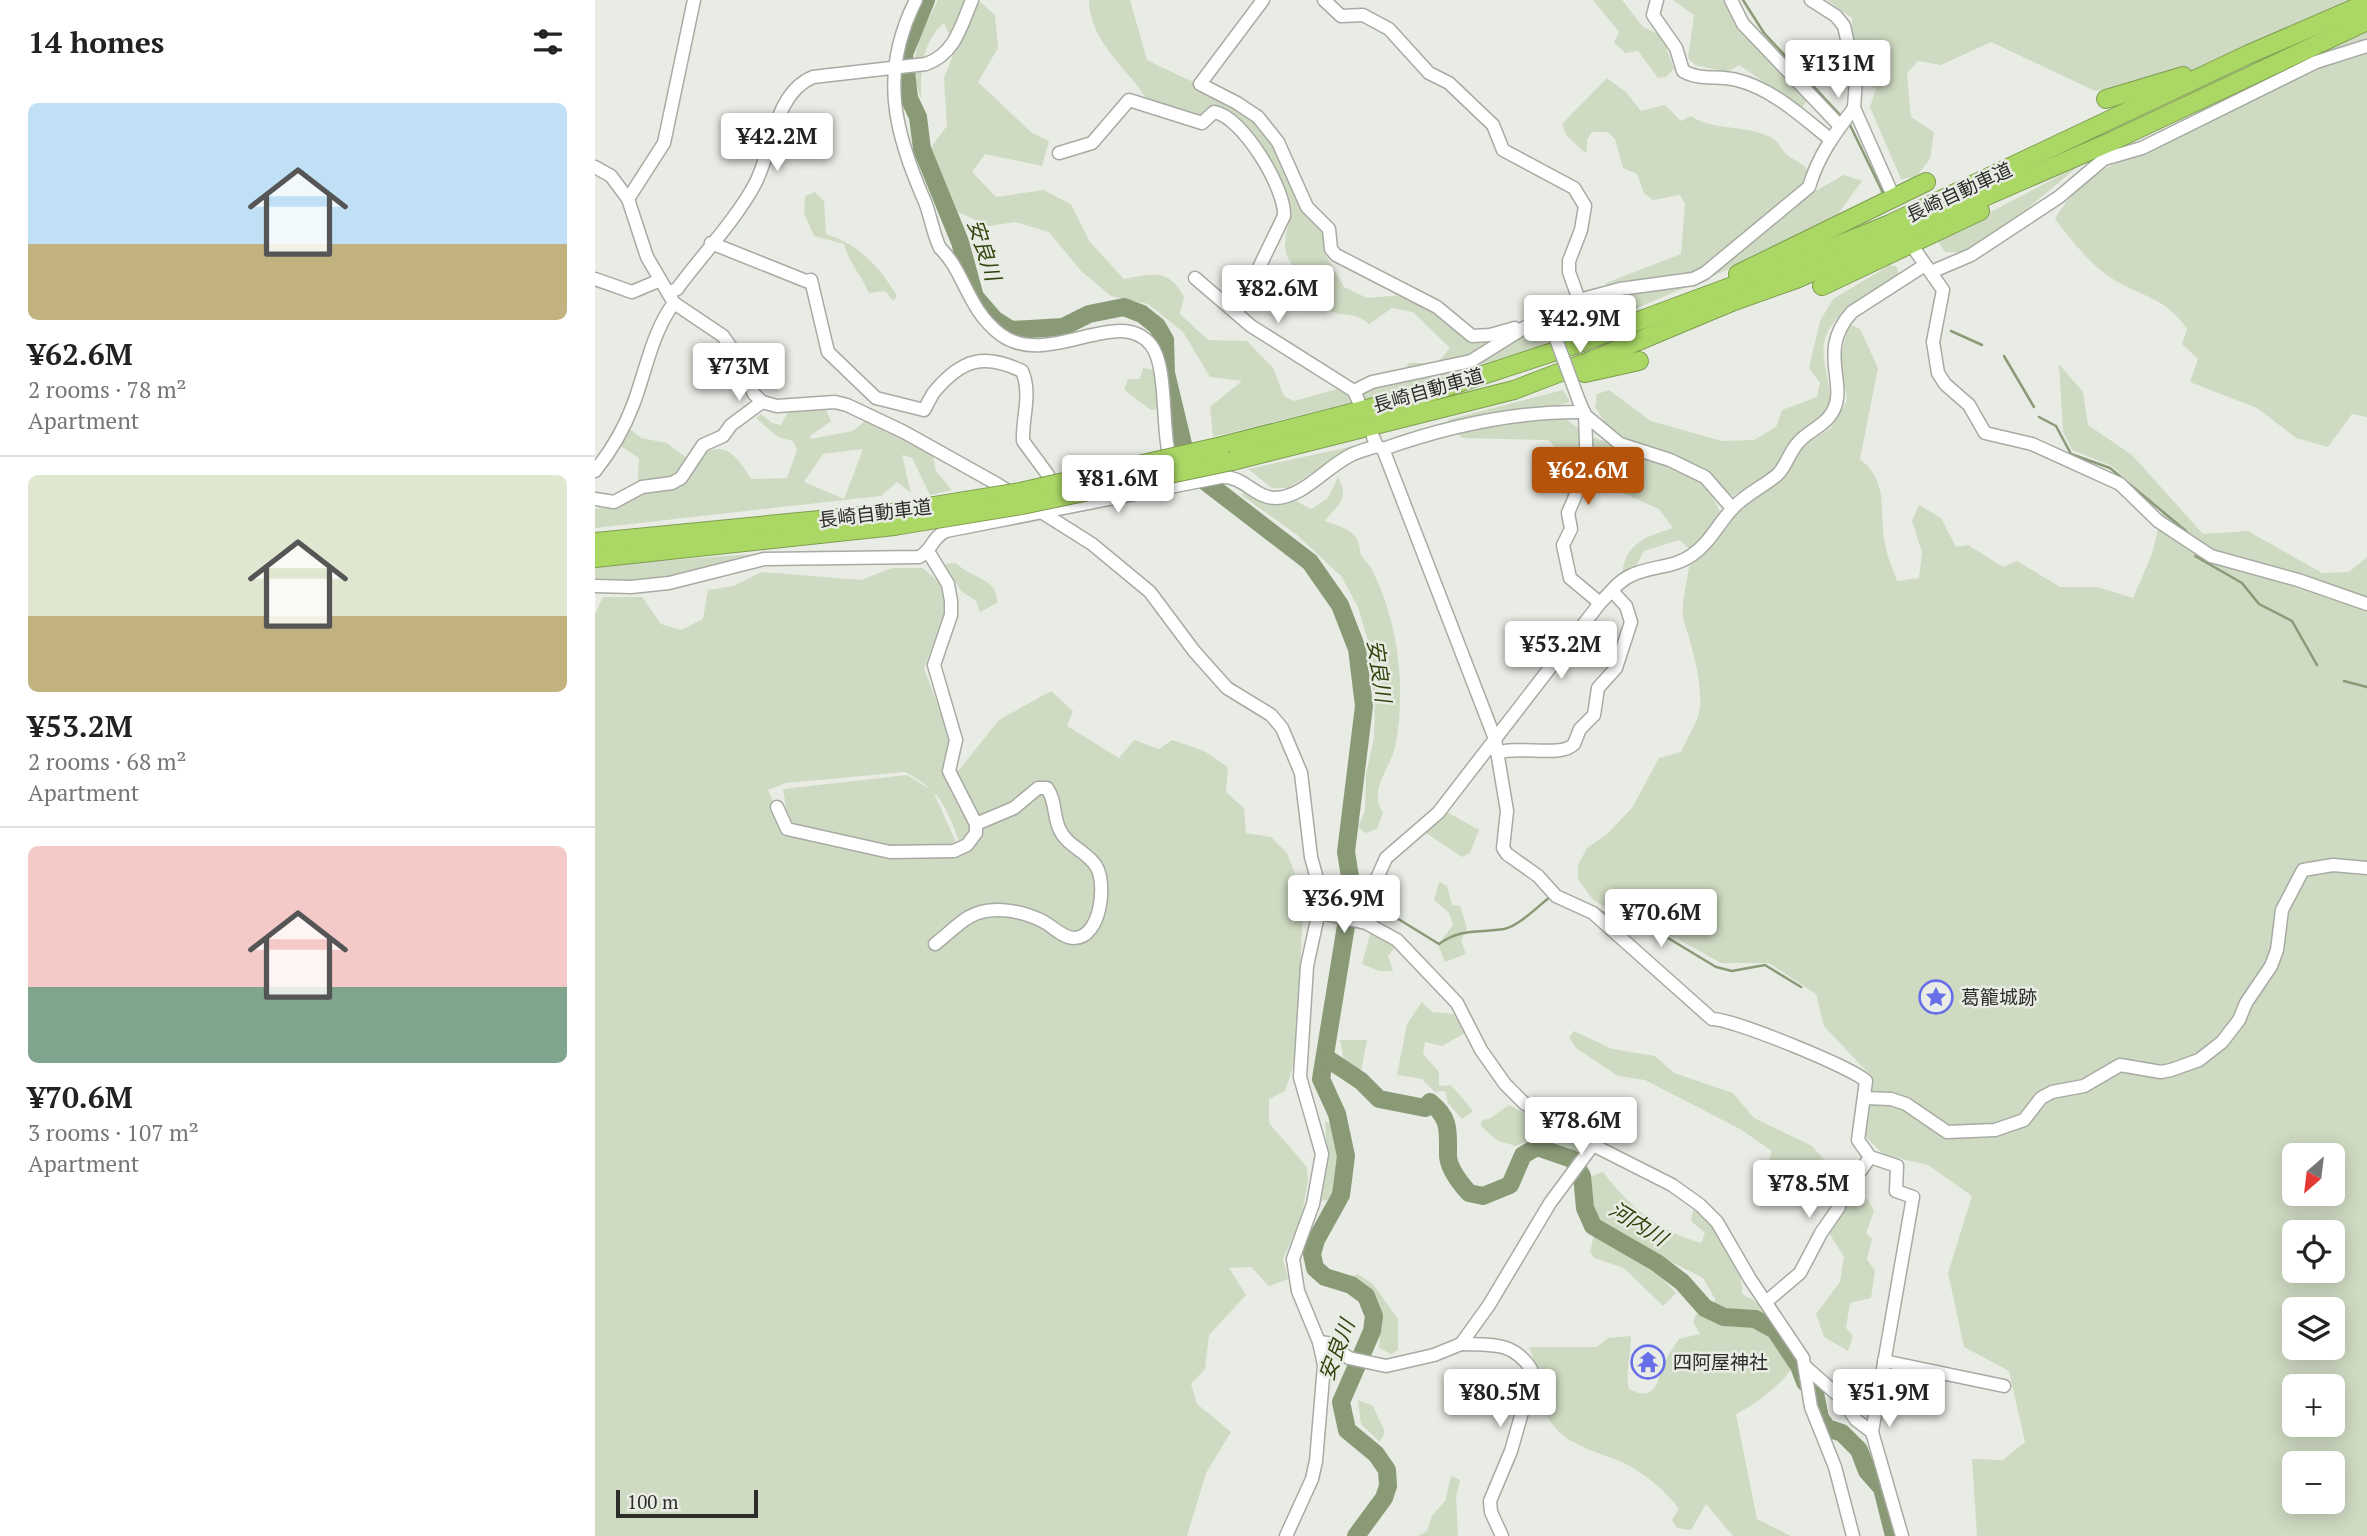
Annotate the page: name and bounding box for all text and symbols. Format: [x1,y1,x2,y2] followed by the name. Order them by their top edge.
[28,22,164,62] text: 14 homes
[529,23,567,61] icon: filters
[1789,41,1887,100] pin: ¥131M
[1801,47,1875,78] text: ¥131M
[720,114,834,173] pin: ¥42.2M
[737,120,817,151] text: ¥42.2M
[235,149,361,275] icon: home
[1902,156,2016,227] street label: 長崎自動車道
[962,215,1009,286] water label: 安良川
[1221,266,1335,325] pin: ¥82.6M
[1238,272,1318,303] text: ¥82.6M
[1523,296,1637,355] pin: ¥42.9M
[1540,302,1620,333] text: ¥42.9M
[28,334,133,374] text: ¥62.6M
[698,344,780,403] pin: ¥73M
[709,350,769,381] text: ¥73M
[1370,362,1486,417] street label: 長崎自動車道
[28,374,187,405] text: 2 rooms · 78 m²
[28,405,139,436] text: Apartment
[1531,448,1645,507] pin: ¥62.6M
[1548,454,1628,485] text: ¥62.6M
[1061,456,1175,515] pin: ¥81.6M
[1078,462,1158,493] text: ¥81.6M
[817,493,933,532] street label: 長崎自動車道
[235,521,361,647] icon: home
[1504,622,1618,681] pin: ¥53.2M
[1521,628,1601,659] text: ¥53.2M
[1362,638,1399,706] water label: 安良川
[28,706,133,746] text: ¥53.2M
[28,746,187,777] text: 2 rooms · 68 m²
[28,777,139,808] text: Apartment
[1287,876,1401,935] pin: ¥36.9M
[1304,882,1384,913] text: ¥36.9M
[1604,890,1718,949] pin: ¥70.6M
[235,892,361,1018] icon: home
[1621,896,1701,927] text: ¥70.6M
[1917,978,1955,1016] place icon: 葛籠城跡
[1961,984,2037,1009] place label: 葛籠城跡
[28,1077,133,1117] text: ¥70.6M
[1524,1098,1638,1157] pin: ¥78.6M
[1541,1104,1621,1135] text: ¥78.6M
[28,1117,199,1148] text: 3 rooms · 107 m²
[2282,1143,2345,1206] north arrow
[2282,1143,2345,1514] map controls
[28,1148,139,1179] text: Apartment
[1752,1160,1866,1220] pin: ¥78.5M
[1769,1167,1849,1198] text: ¥78.5M
[1604,1195,1674,1253] water label: 河内川
[2282,1220,2345,1283] button: locate
[2282,1297,2345,1360] button: layers
[1312,1313,1361,1384] water label: 安良川
[1629,1343,1667,1381] temple icon: 四阿屋神社
[1673,1349,1768,1374] place label: 四阿屋神社
[1443,1370,1557,1429] pin: ¥80.5M
[1832,1370,1946,1429] pin: ¥51.9M
[2282,1374,2345,1437] button: +
[1460,1376,1540,1407] text: ¥80.5M
[1849,1376,1929,1407] text: ¥51.9M
[2282,1451,2345,1514] button: −
[616,1487,758,1519] scale bar
[627,1489,678,1514] text: 100 m

